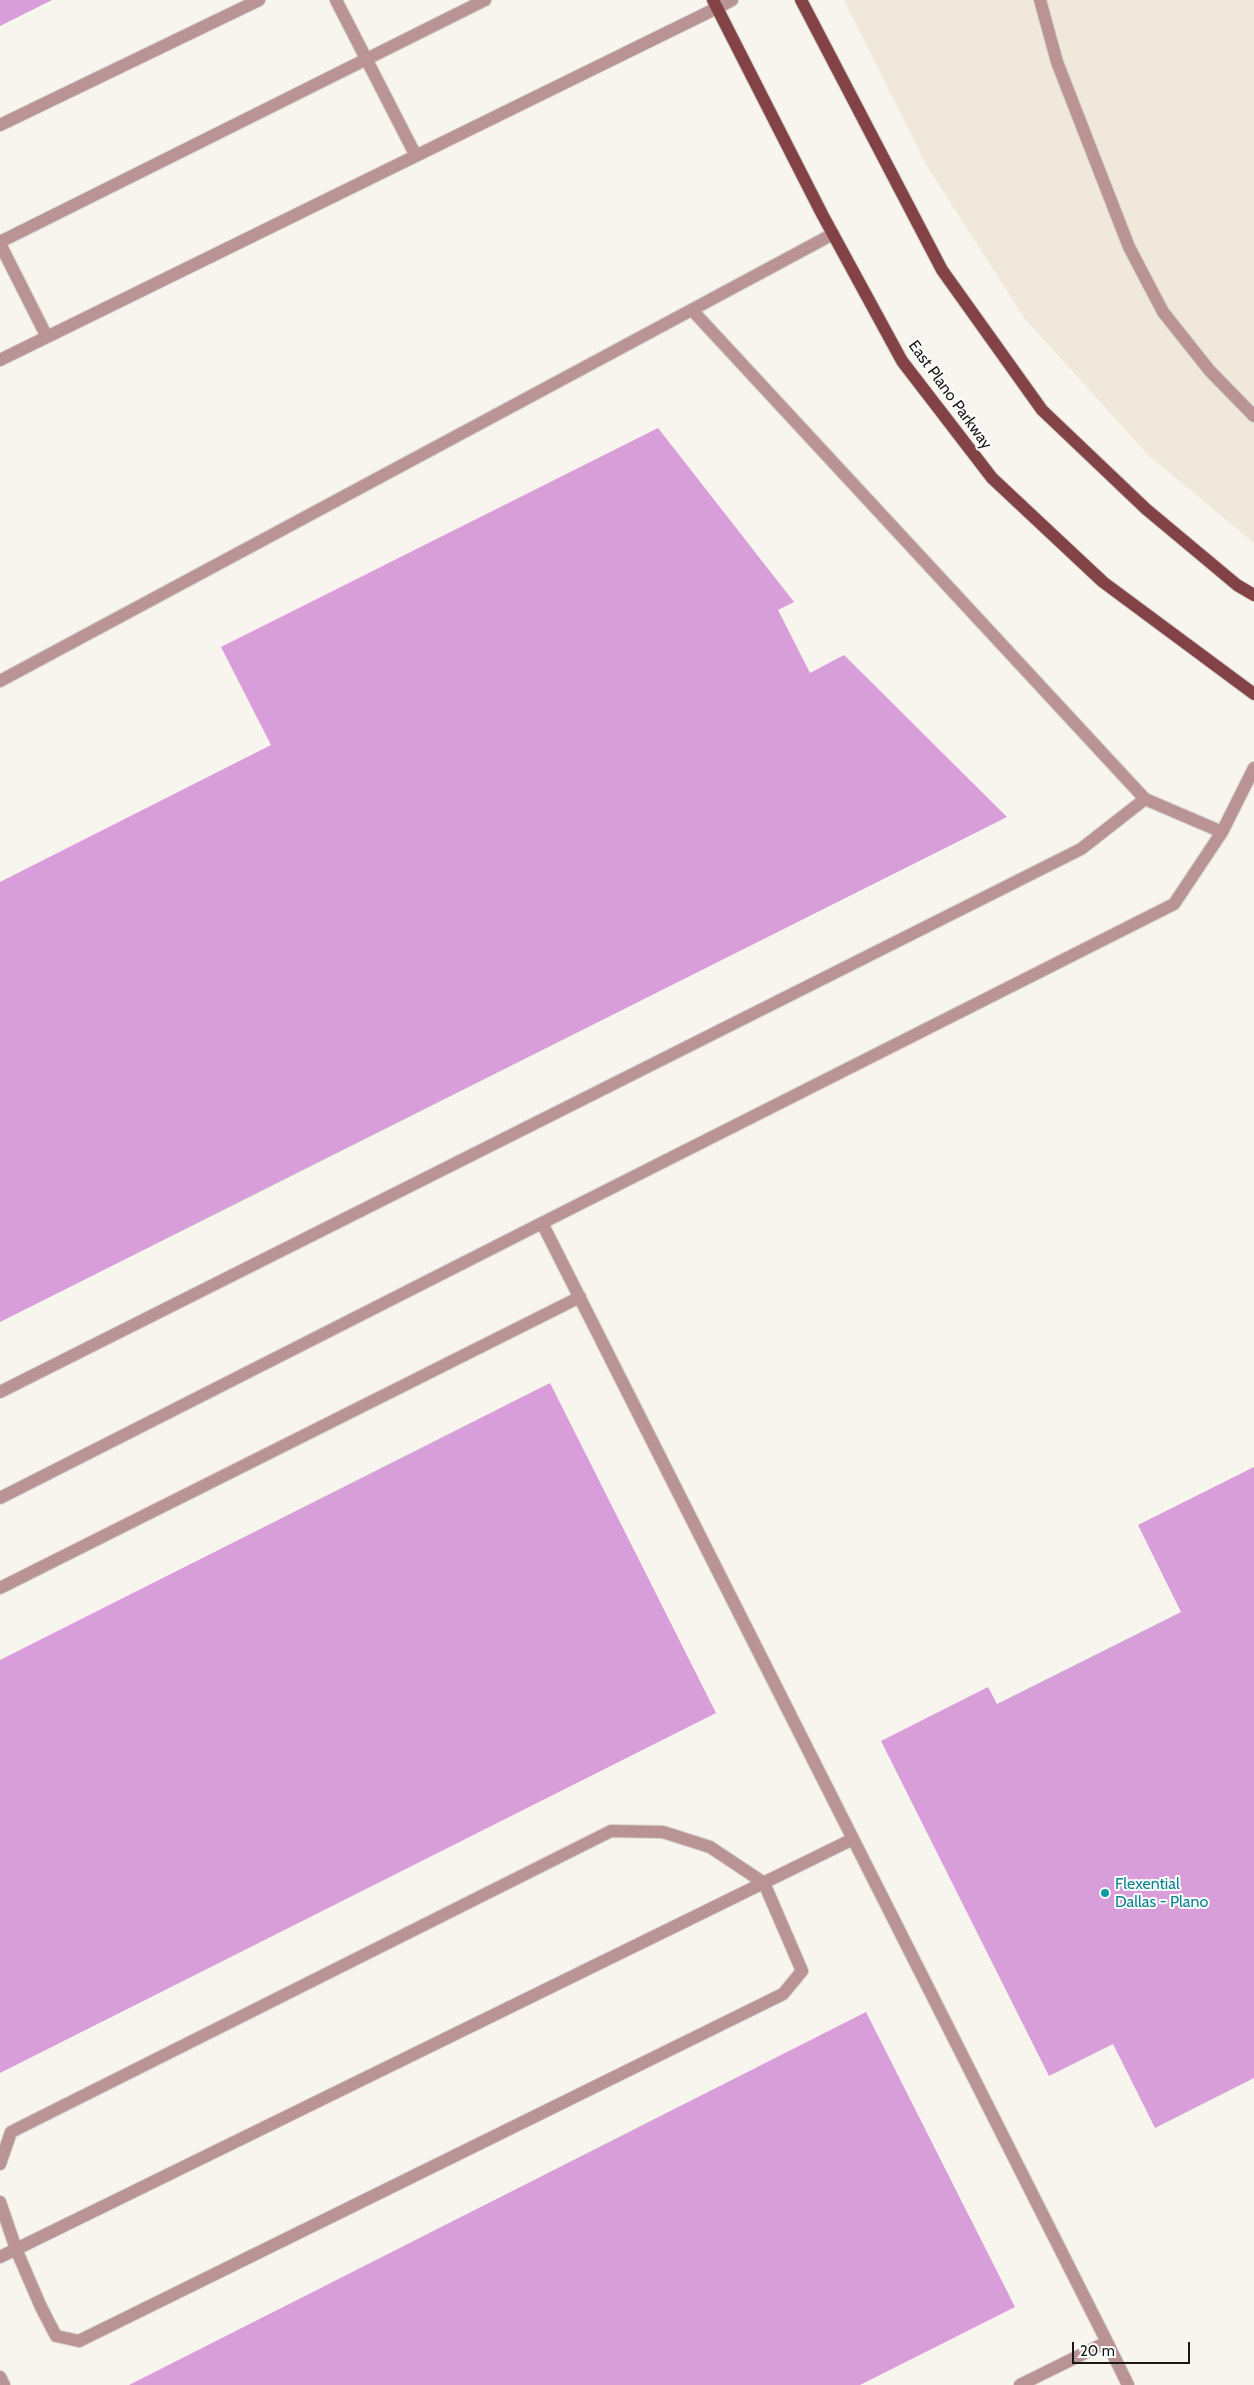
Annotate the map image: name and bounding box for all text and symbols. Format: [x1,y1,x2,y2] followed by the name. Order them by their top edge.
[904,337,996,453] street label: East Plano Parkway
[1115,1874,1208,1912] place label: Flexential Dallas - Plano
[1099,1887,1111,1899] marker: Flexential Dallas - Plano
[1074,2332,1192,2364] scale bar
[1080,2342,1115,2360] text: 20 m

